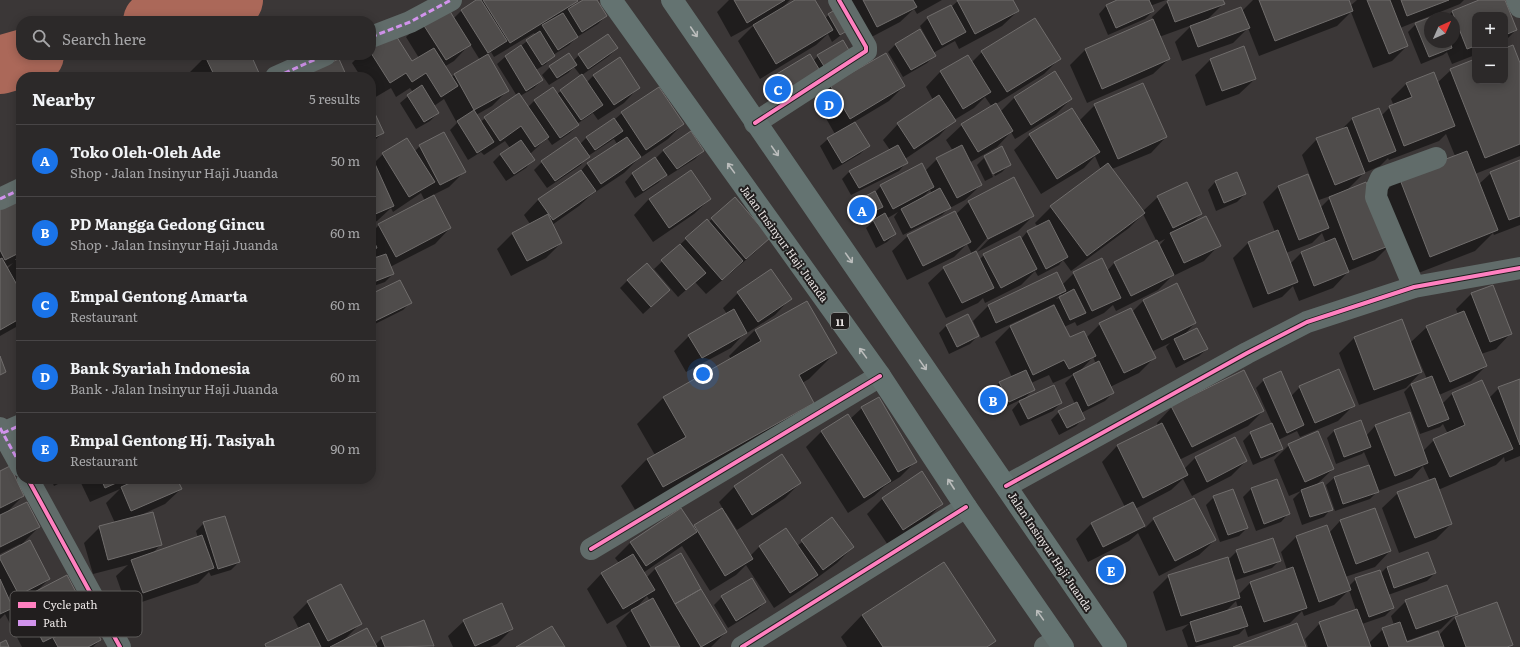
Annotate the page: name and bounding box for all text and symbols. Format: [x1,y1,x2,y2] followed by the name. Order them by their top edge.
[1424,12,1460,48] north arrow
[1472,12,1508,84] map controls
[1472,12,1508,48] button: +
[16,16,376,60] search box
[690,26,698,38] one-way arrow
[30,27,52,49] icon: search
[62,27,146,50] text: Search here
[1472,48,1508,84] button: −
[765,74,791,104] pin: C
[32,86,95,111] text: Nearby
[309,89,360,108] text: 5 results
[816,89,842,119] pin: D
[70,140,221,163] text: Toko Oleh-Oleh Ade
[771,146,779,157] one-way arrow
[40,151,50,170] text: A
[331,151,360,170] text: 50 m
[727,162,735,173] one-way arrow
[70,163,278,182] text: Shop · Jalan Insinyur Haji Juanda
[737,181,833,305] street label: Jalan Insinyur Haji Juanda
[849,195,875,225] pin: A
[70,212,265,235] text: PD Mangga Gedong Gincu
[41,223,49,242] text: B
[330,223,360,242] text: 60 m
[70,235,278,254] text: Shop · Jalan Insinyur Haji Juanda
[845,252,853,263] one-way arrow
[70,284,248,307] text: Empal Gentong Amarta
[40,295,50,314] text: C
[330,295,360,314] text: 60 m
[70,307,138,326] text: Restaurant
[831,313,849,329] road number: 11
[859,348,867,359] one-way arrow
[70,356,250,379] text: Bank Syariah Indonesia
[919,359,927,370] one-way arrow
[693,364,713,384] your location
[40,367,50,386] text: D
[330,367,360,386] text: 60 m
[70,379,278,398] text: Bank · Jalan Insinyur Haji Juanda
[980,385,1006,415] pin: B
[70,428,275,451] text: Empal Gentong Hj. Tasiyah
[41,439,49,458] text: E
[330,439,360,458] text: 90 m
[70,451,138,470] text: Restaurant
[947,479,955,490] one-way arrow
[1005,488,1097,614] street label: Jalan Insinyur Haji Juanda
[1098,555,1124,585] pin: E
[10,591,142,637] legend
[43,596,98,612] text: Cycle path
[1036,610,1044,621] one-way arrow
[43,614,67,630] text: Path

